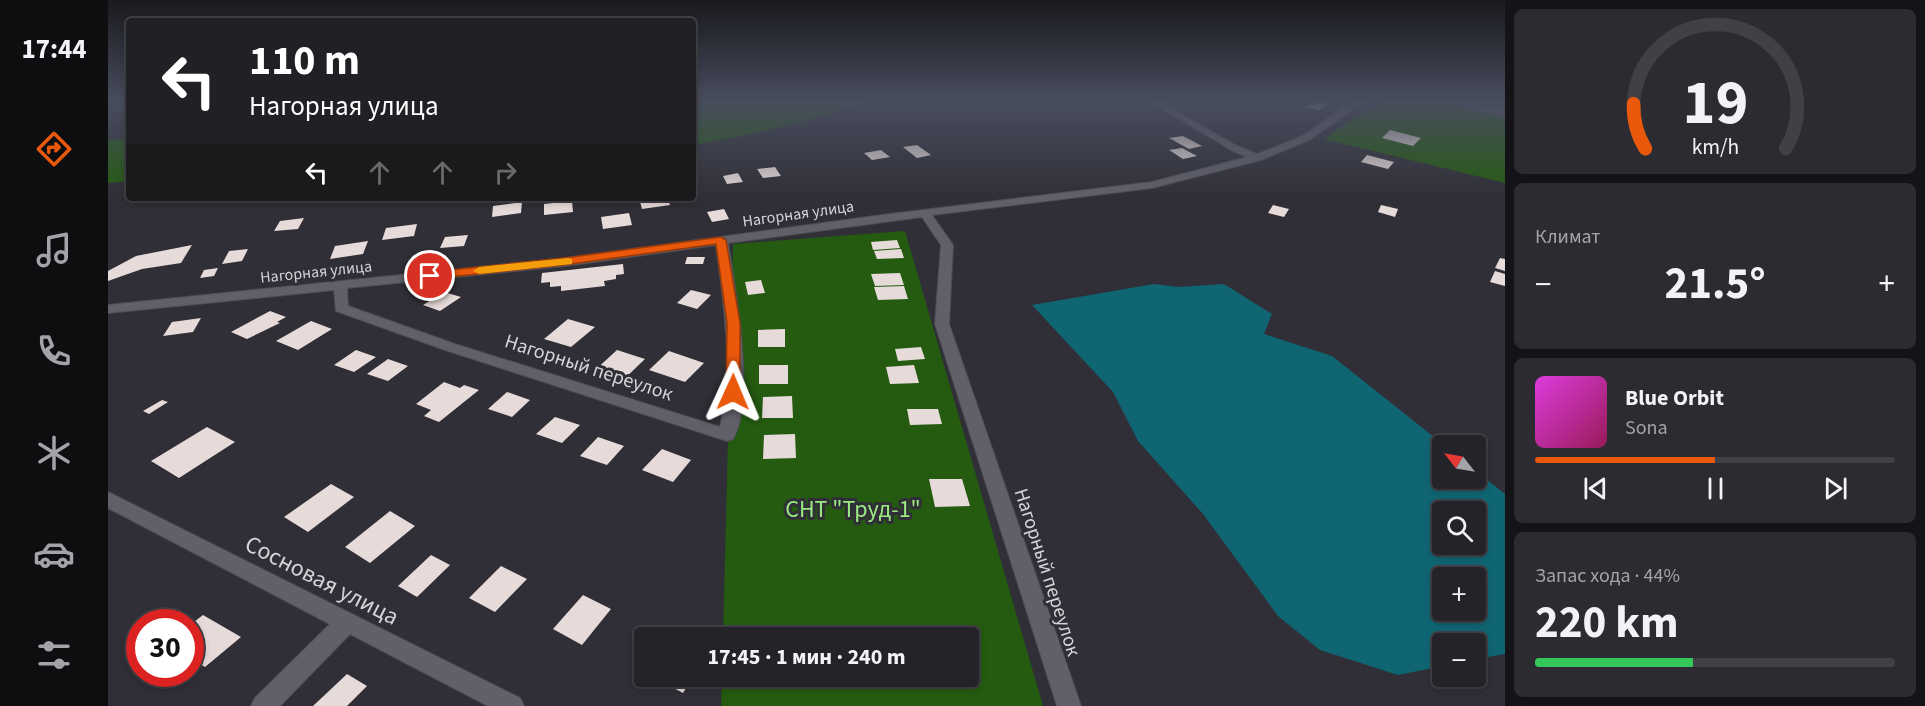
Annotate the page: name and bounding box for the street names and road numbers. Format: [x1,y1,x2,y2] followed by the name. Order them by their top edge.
[741,195,855,233] street label: Нагорная улица
[259,255,373,289] street label: Нагорная улица
[501,328,676,408] street label: Нагорный переулок
[1007,485,1087,660] street label: Нагорный переулок
[239,527,405,634] street label: Сосновая улица

